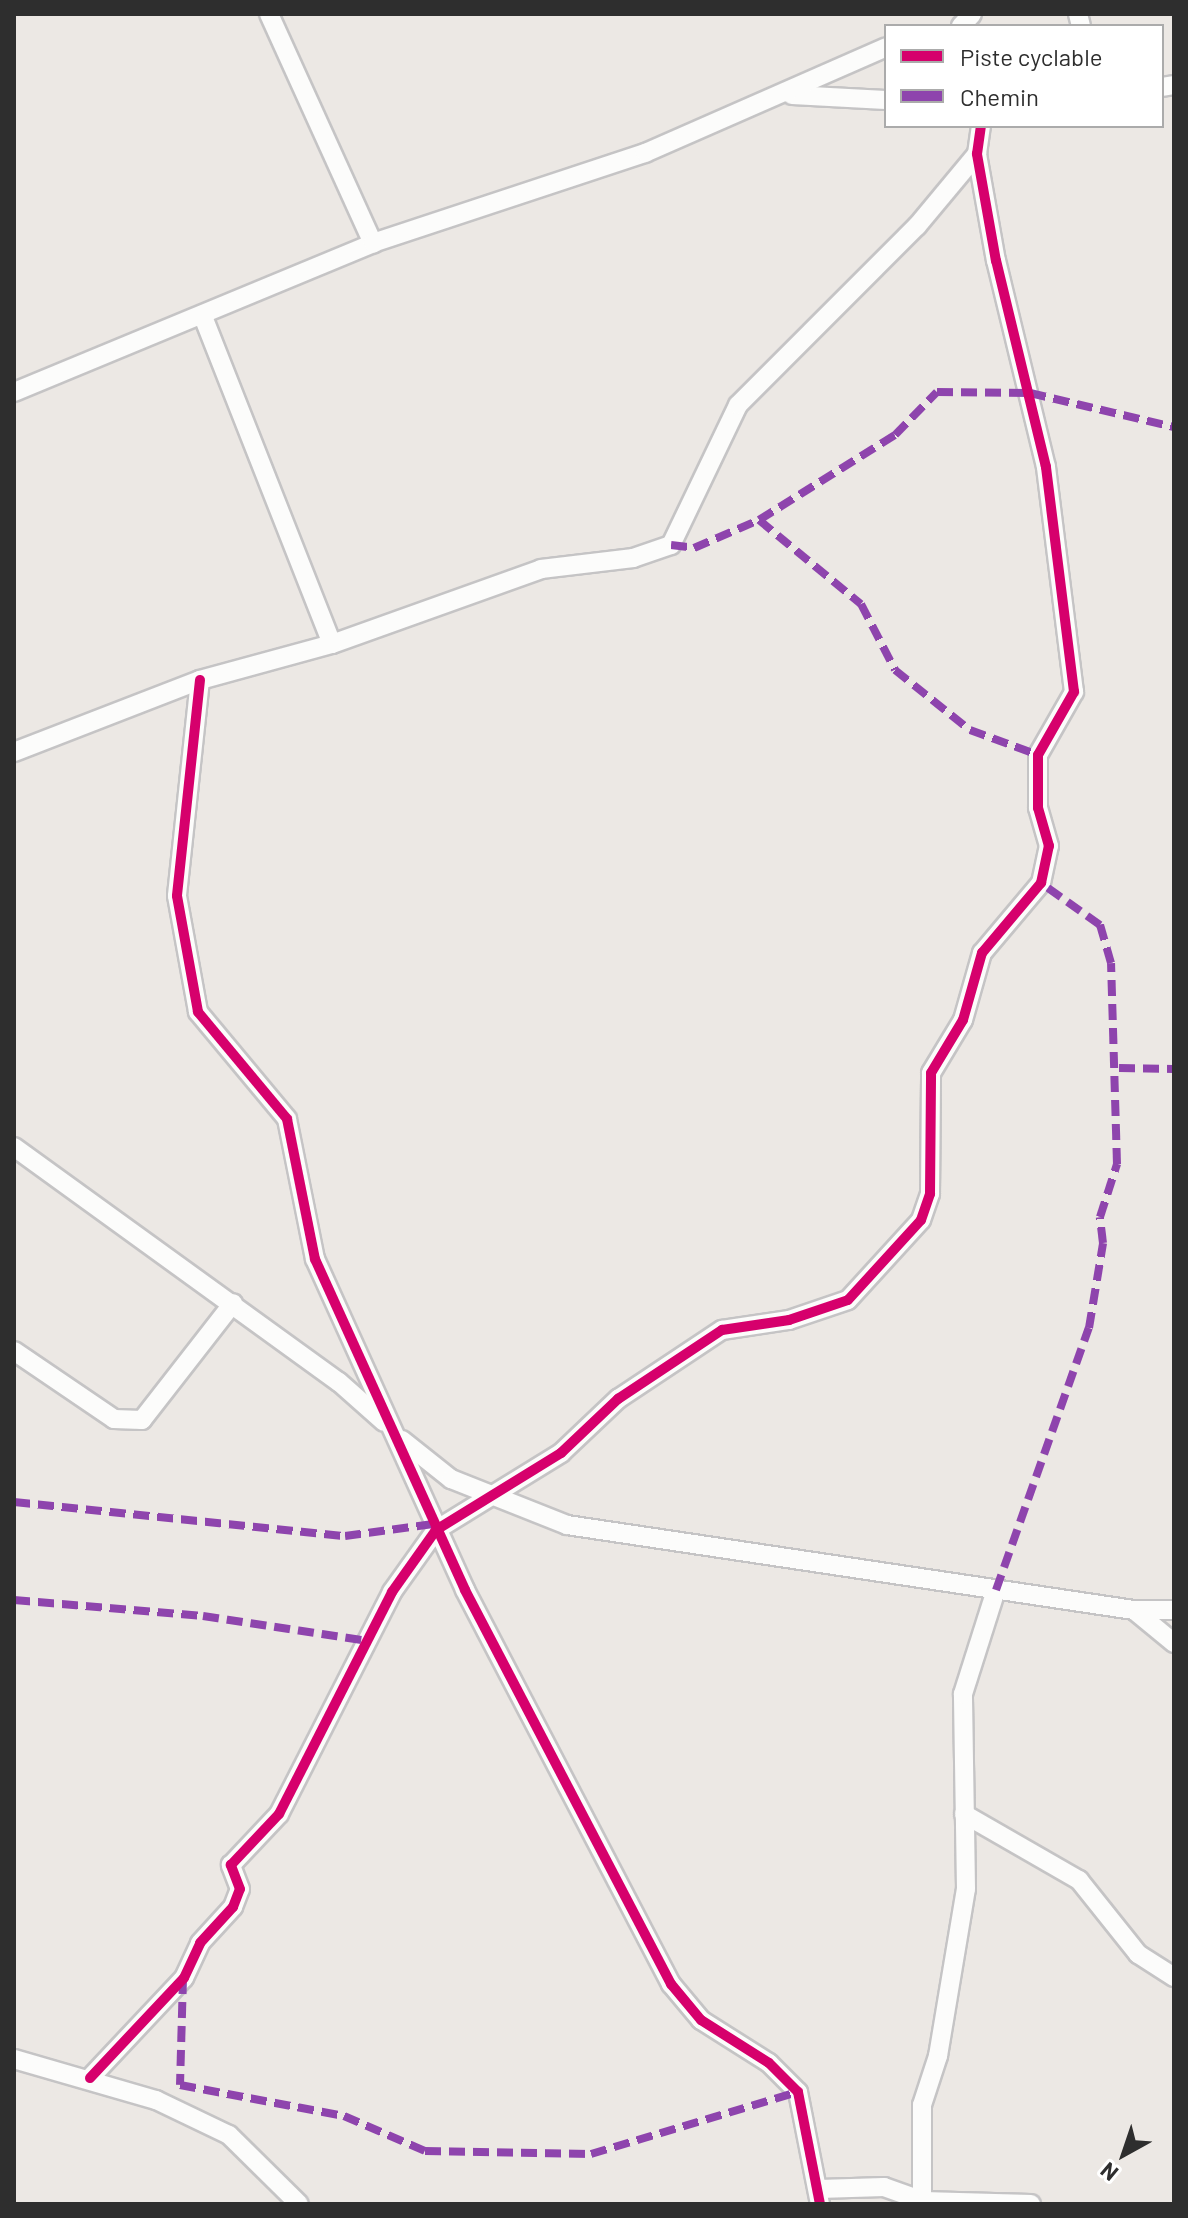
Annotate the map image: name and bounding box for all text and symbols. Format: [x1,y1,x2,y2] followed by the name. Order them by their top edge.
[884,24,1164,128] legend
[960,42,1103,71] text: Piste cyclable
[960,82,1039,111] text: Chemin
[1084,2114,1164,2194] north arrow
[1095,2158,1123,2187] text: N

